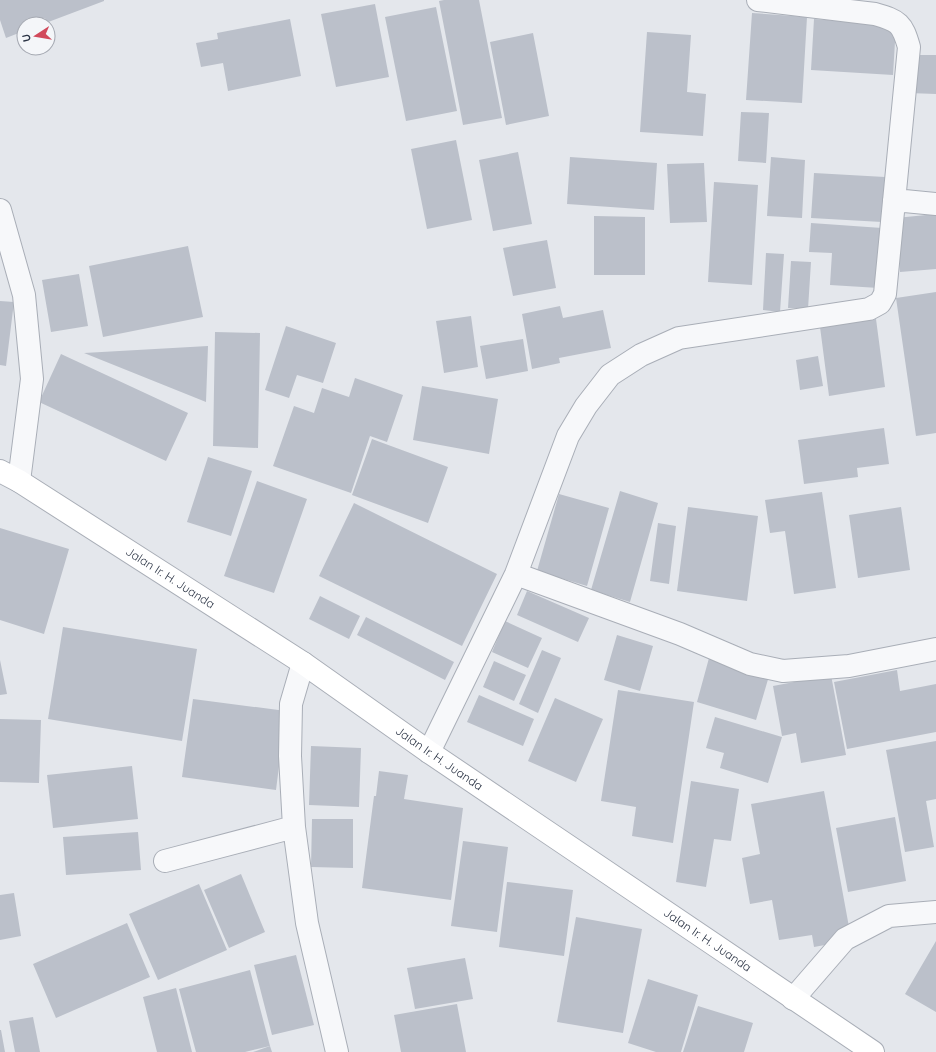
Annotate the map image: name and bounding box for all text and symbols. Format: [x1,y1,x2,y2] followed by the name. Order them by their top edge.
[16,16,56,56] north arrow
[19,33,34,43] text: U
[123,543,218,612] street label: Jalan Ir. H. Juanda
[393,723,486,793] street label: Jalan Ir. H. Juanda
[661,905,754,975] street label: Jalan Ir. H. Juanda

